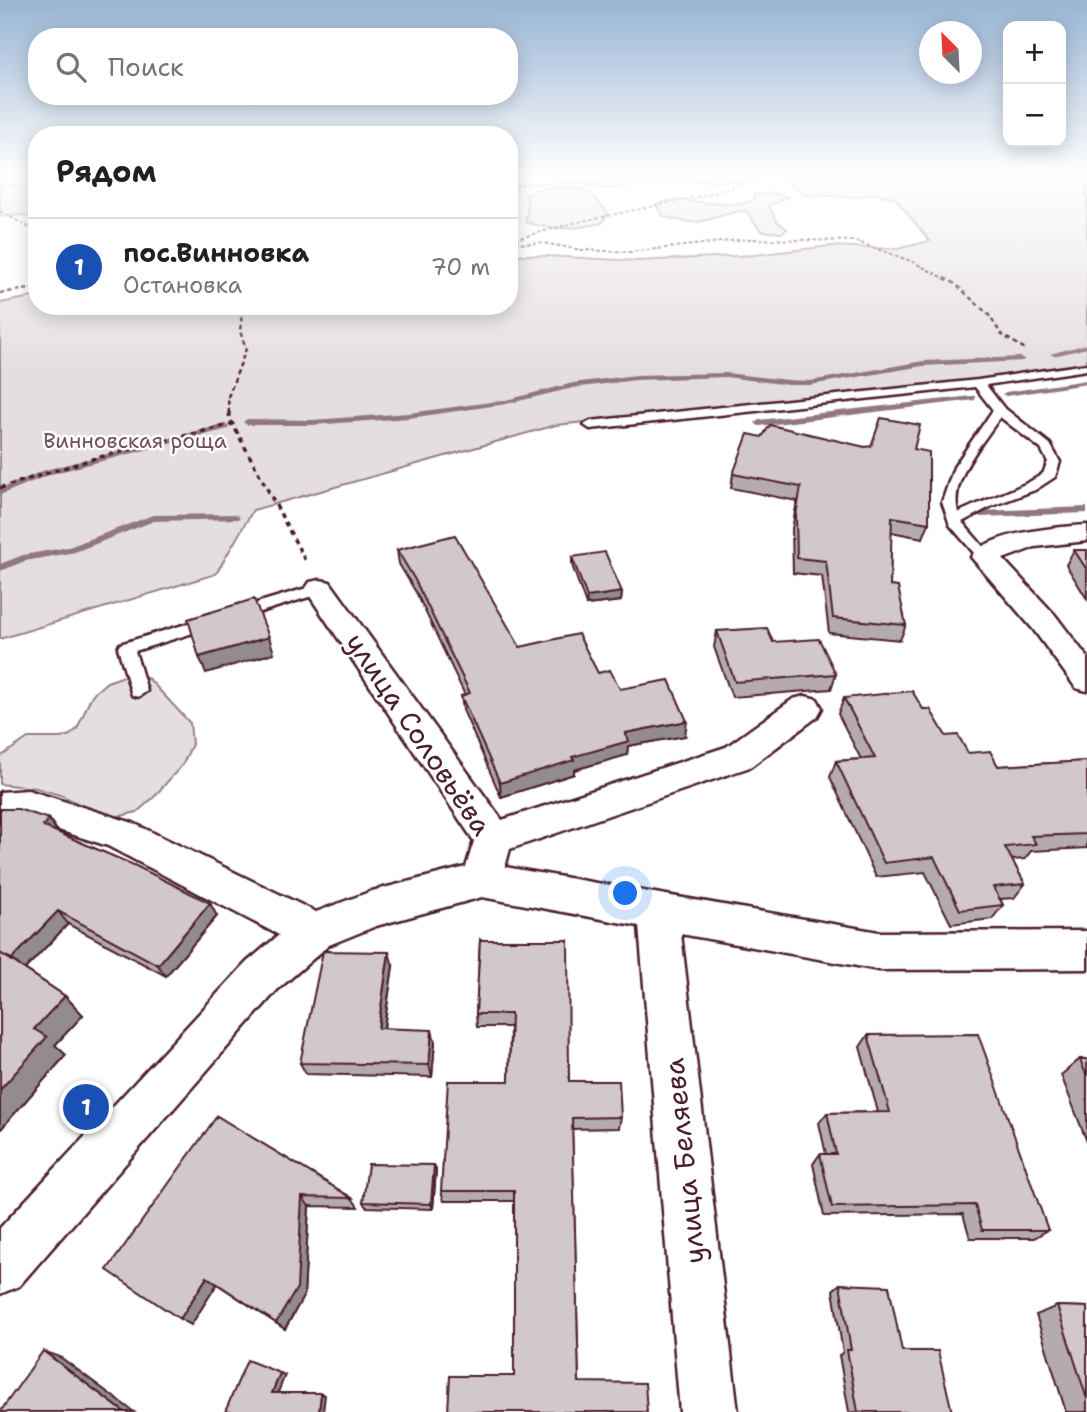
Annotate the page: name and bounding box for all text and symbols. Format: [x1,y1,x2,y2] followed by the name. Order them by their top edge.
[919,21,982,84] north arrow
[1003,21,1066,147] map controls
[1003,21,1066,84] button: +
[28,28,518,105] search box
[52,48,90,86] icon: search
[108,49,184,84] text: Поиск
[1003,84,1066,147] button: −
[56,151,156,192] text: Рядом
[123,235,309,270] text: пос.Винновка
[74,252,84,282] text: 1
[431,252,490,282] text: 70 m
[123,270,242,300] text: Остановка
[43,427,227,455] park label: Винновская роща
[337,625,501,843] street label: улица Соловьёва
[608,876,642,910] your location
[654,1056,714,1266] street label: улица Беляева
[63,1081,109,1133] pin: 1

